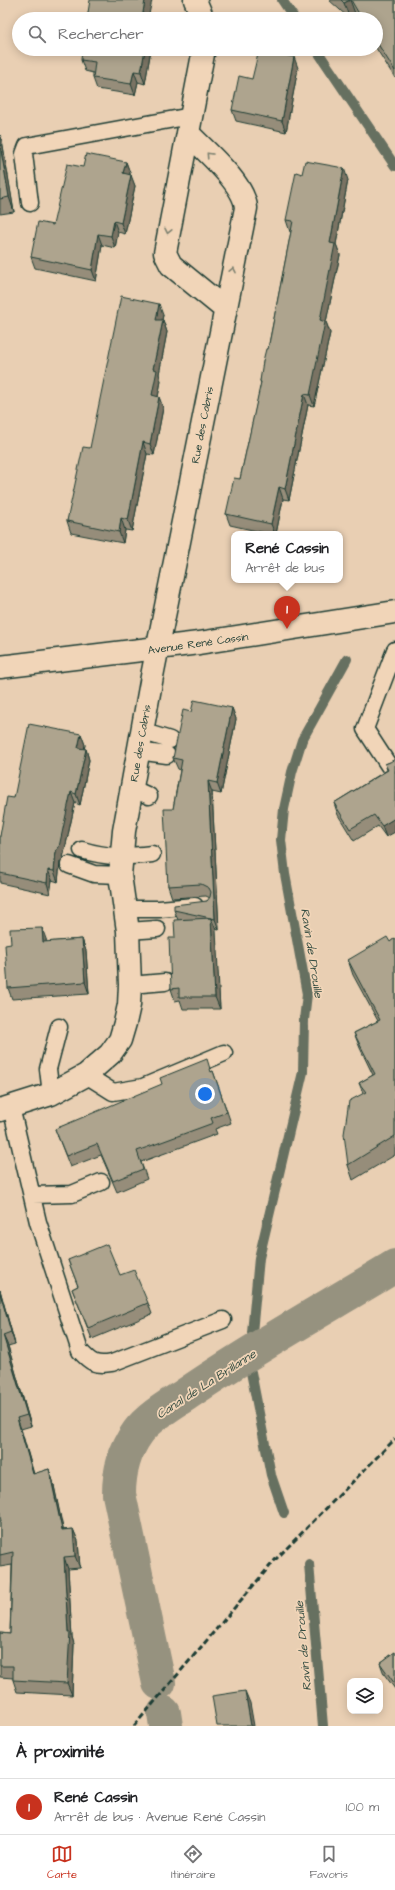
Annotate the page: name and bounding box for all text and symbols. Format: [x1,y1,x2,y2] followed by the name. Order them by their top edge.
[12,12,383,56] search box
[26,23,48,45] icon: search
[58,24,143,45] text: Rechercher
[206,152,214,160] one-way arrow
[164,228,173,234] one-way arrow
[229,267,237,274] one-way arrow
[188,385,217,465] street label: Rue des Cabris
[231,531,343,583] popup
[245,538,329,559] text: René Cassin
[245,559,325,577] text: Arrêt de bus
[274,596,300,629] pin: 1
[147,629,250,658] street label: Avenue René Cassin
[126,703,155,783] street label: Rue des Cabris
[296,907,327,999] water label: Ravin de Drouille
[195,1084,215,1104] your location
[153,1346,260,1423] water label: Canal de La Brillanne
[291,1600,316,1692] water label: Ravin de Drouille
[347,1678,383,1714] map controls
[347,1678,383,1714] button: layers
[16,1740,105,1764] text: À proximité
[54,1787,138,1808] text: René Cassin
[28,1798,30,1816] text: 1
[346,1798,379,1816] text: 100 m
[54,1808,266,1826] text: Arrêt de bus · Avenue René Cassin
[47,1843,77,1882] tab: Carte
[171,1843,216,1882] tab: Itinéraire
[310,1843,348,1882] tab: Favoris

